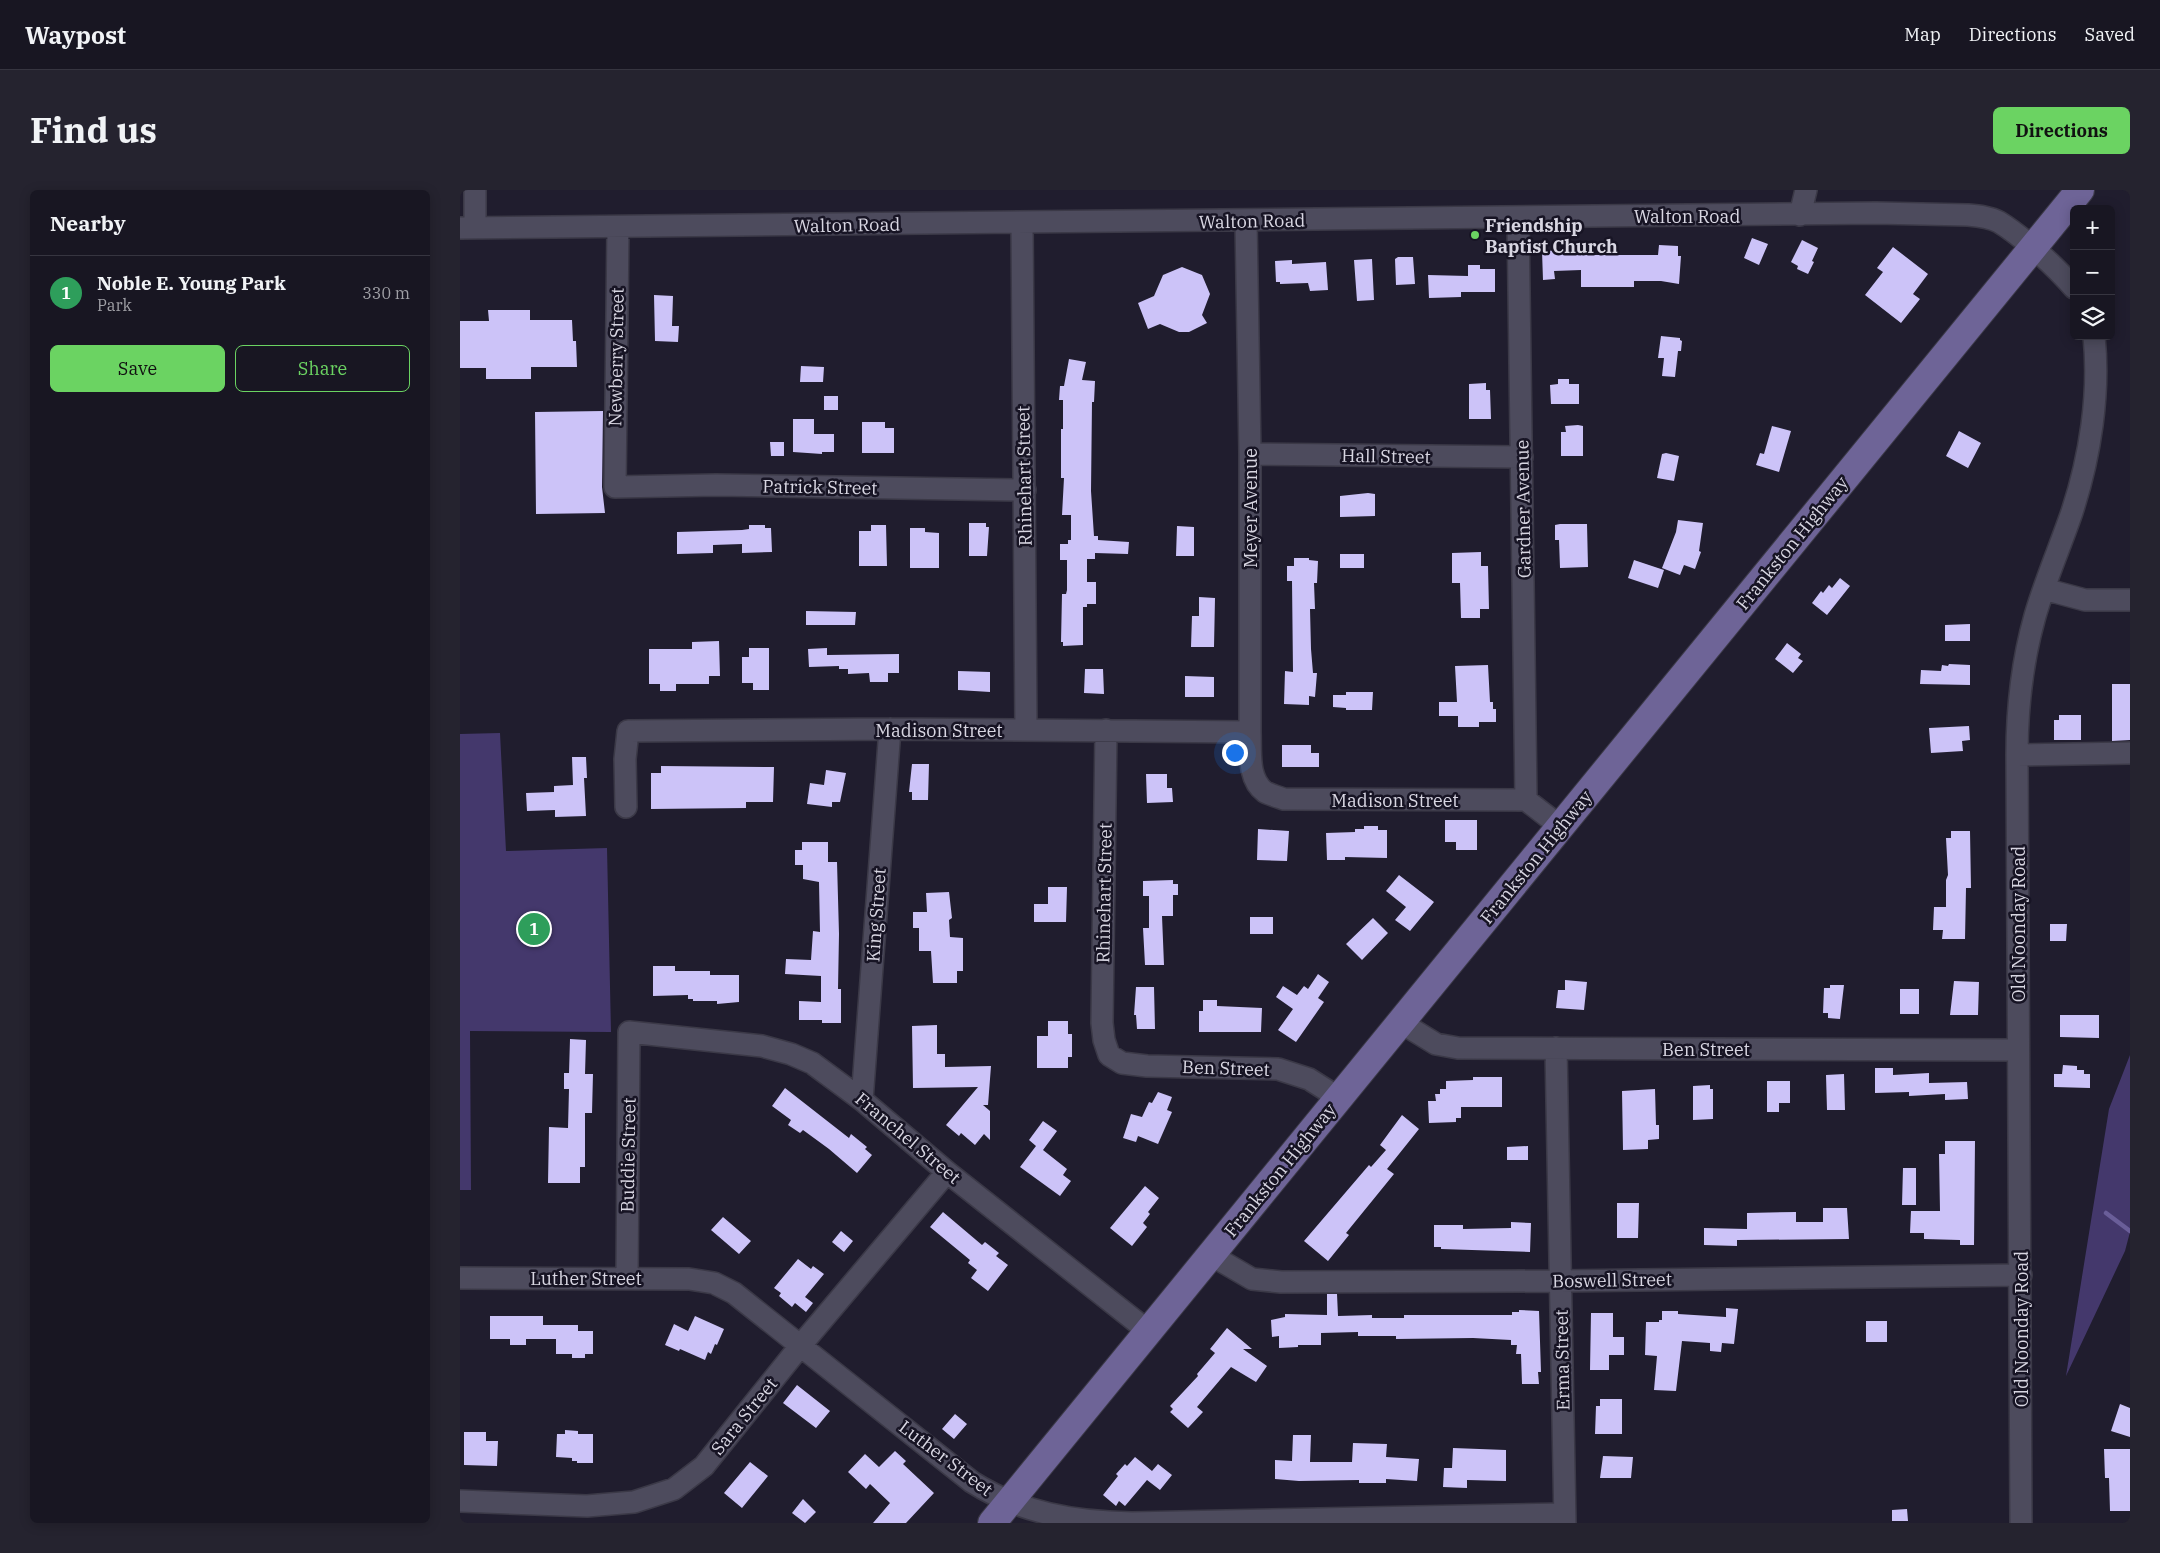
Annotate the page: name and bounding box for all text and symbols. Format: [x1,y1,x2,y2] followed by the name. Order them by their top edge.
[25,19,126,51] text: Waypost
[1904,23,1941,46] text: Map
[1969,23,2057,46] text: Directions
[2085,23,2135,46] text: Saved
[30,107,157,153] text: Find us
[1993,107,2130,154] button: Directions
[1634,205,1740,228] street label: Walton Road
[2070,205,2115,340] map controls
[2070,205,2115,250] button: +
[50,209,126,237] text: Nearby
[1198,209,1306,233] street label: Walton Road
[793,213,901,237] street label: Walton Road
[1485,214,1618,258] place label: Friendship Baptist Church
[1469,229,1481,241] marker: Friendship Baptist Church
[2070,250,2115,295] button: −
[97,271,286,295] text: Noble E. Young Park
[61,283,71,303] text: 1
[362,283,410,303] text: 330 m
[603,287,629,427] street label: Newberry Street
[97,295,132,315] text: Park
[2070,295,2115,340] button: layers
[50,345,225,392] button: Save
[235,345,410,392] button: Share
[1011,406,1037,546] street label: Rhinehart Street
[1510,440,1536,578] street label: Gardner Avenue
[1341,444,1431,468] street label: Hall Street
[1239,448,1262,568] street label: Meyer Avenue
[1731,471,1853,614] street label: Frankston Highway
[762,474,878,500] street label: Patrick Street
[875,719,1003,742] street label: Madison Street
[1222,740,1248,766] your location
[1475,785,1597,928] street label: Frankston Highway
[1331,789,1459,812] street label: Madison Street
[1091,823,1117,963] street label: Rhinehart Street
[2007,846,2030,1002] street label: Old Noonday Road
[861,867,891,963] street label: King Street
[518,910,550,948] pin: 1
[1662,1038,1750,1061] street label: Ben Street
[1182,1055,1270,1081] street label: Ben Street
[851,1087,965,1189] street label: Franchel Street
[615,1097,641,1213] street label: Buddie Street
[1219,1098,1341,1241] street label: Frankston Highway
[2010,1251,2033,1407] street label: Old Noonday Road
[530,1267,642,1290] street label: Luther Street
[1552,1267,1672,1293] street label: Boswell Street
[1550,1309,1574,1411] street label: Erma Street
[706,1373,782,1459] street label: Sara Street
[895,1415,997,1501] street label: Luther Street

